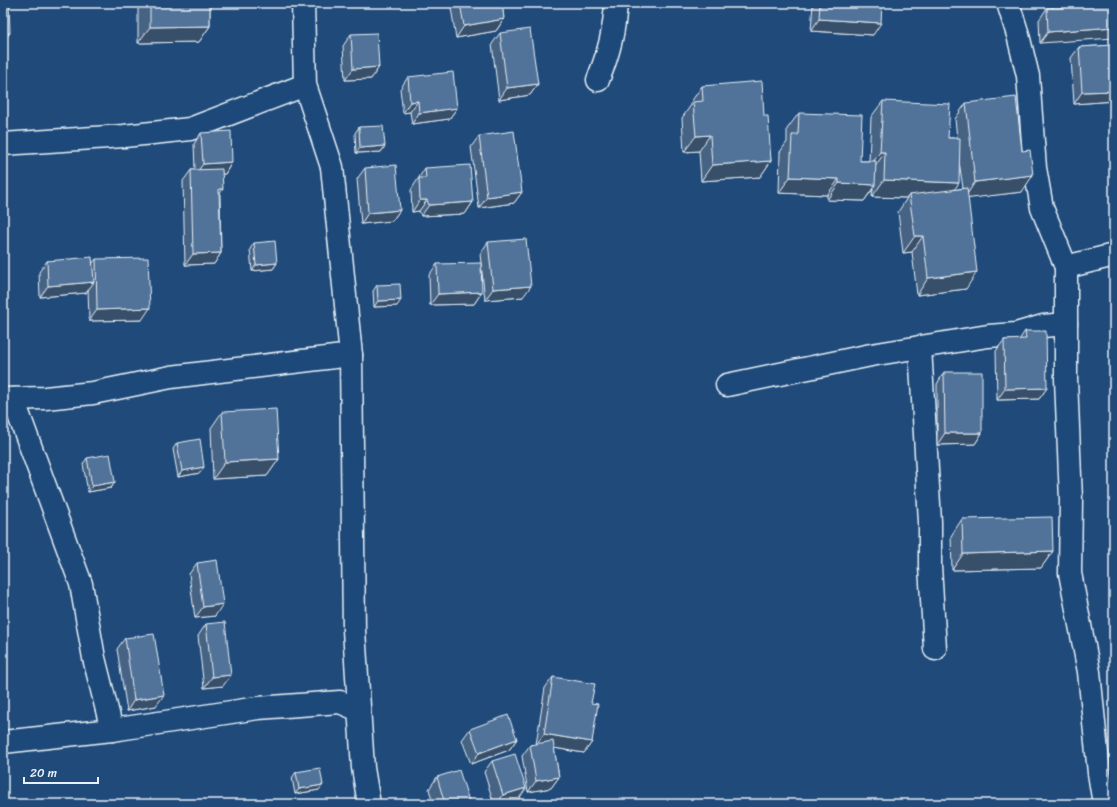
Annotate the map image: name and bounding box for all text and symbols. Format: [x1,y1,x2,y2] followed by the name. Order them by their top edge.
[24,759,98,785] scale bar
[30,762,57,784] text: 20 m

